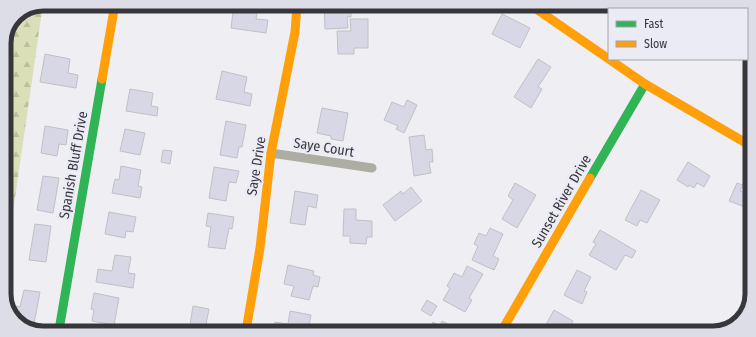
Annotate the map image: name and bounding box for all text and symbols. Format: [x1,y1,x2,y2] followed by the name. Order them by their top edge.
[608,8,748,60] legend
[644,17,663,31] text: Fast
[644,37,667,51] text: Slow
[56,110,91,220] street label: Spanish Bluff Drive
[292,134,356,161] street label: Saye Court
[243,135,270,197] street label: Saye Drive
[528,152,595,251] street label: Sunset River Drive

